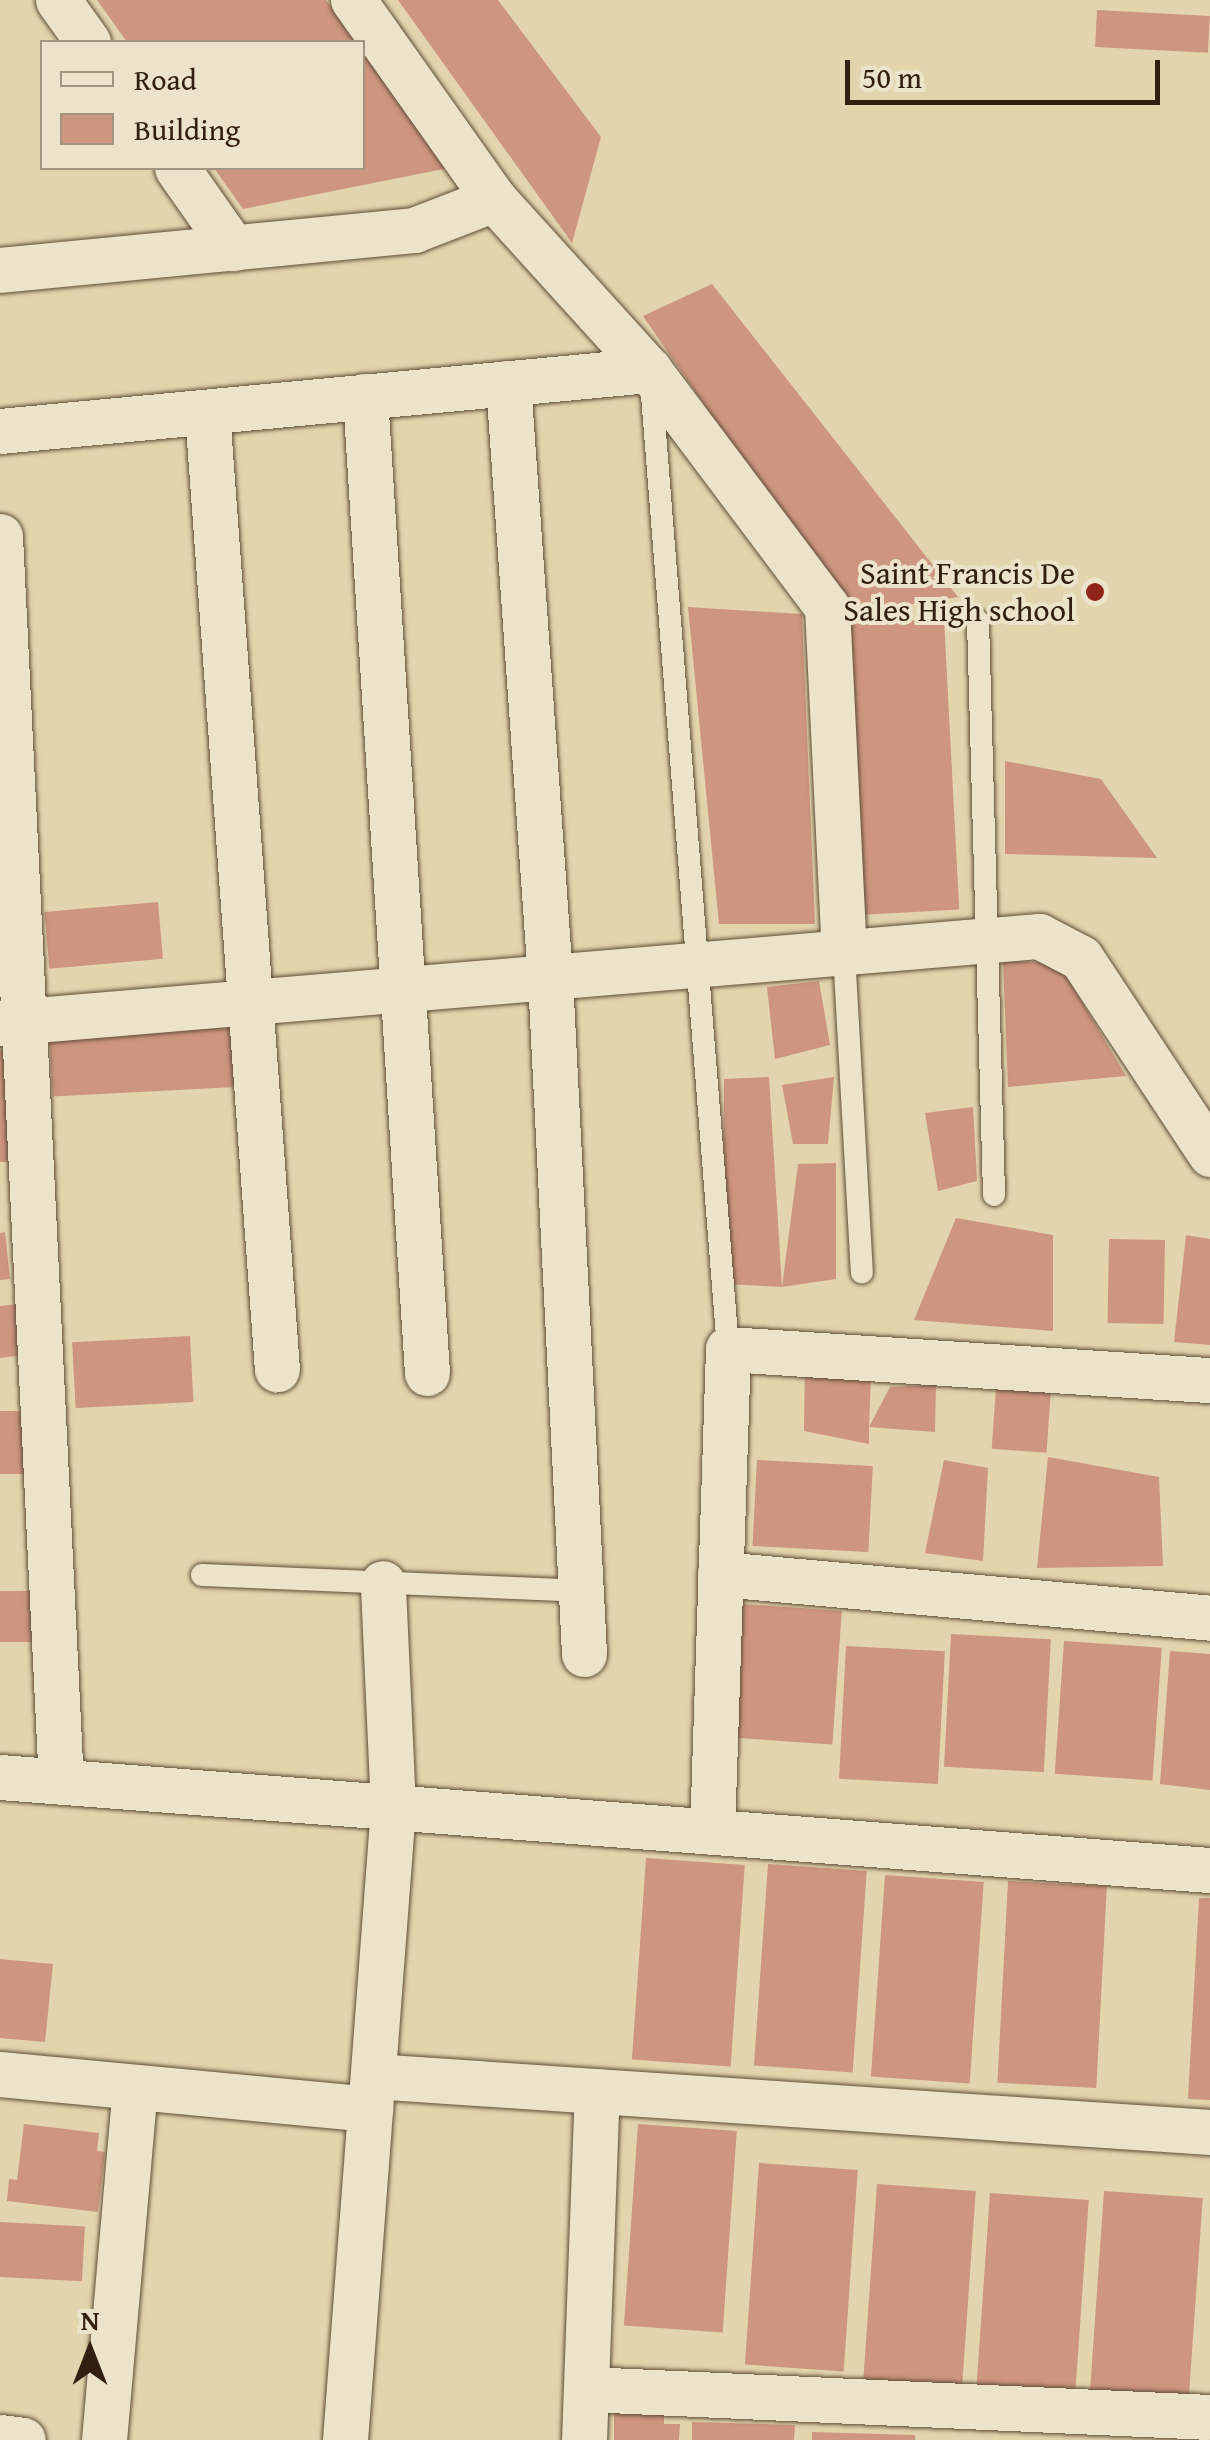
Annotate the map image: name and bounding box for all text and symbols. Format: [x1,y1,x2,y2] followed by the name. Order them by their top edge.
[40,40,365,170] legend
[850,40,1165,102] scale bar
[862,55,922,99] text: 50 m
[134,57,197,101] text: Road
[134,107,240,151] text: Building
[843,555,1075,630] place label: Saint Francis De Sales High school
[1084,581,1106,603] marker: Saint Francis De Sales High school
[81,2299,99,2340] text: N
[40,2300,140,2400] north arrow

